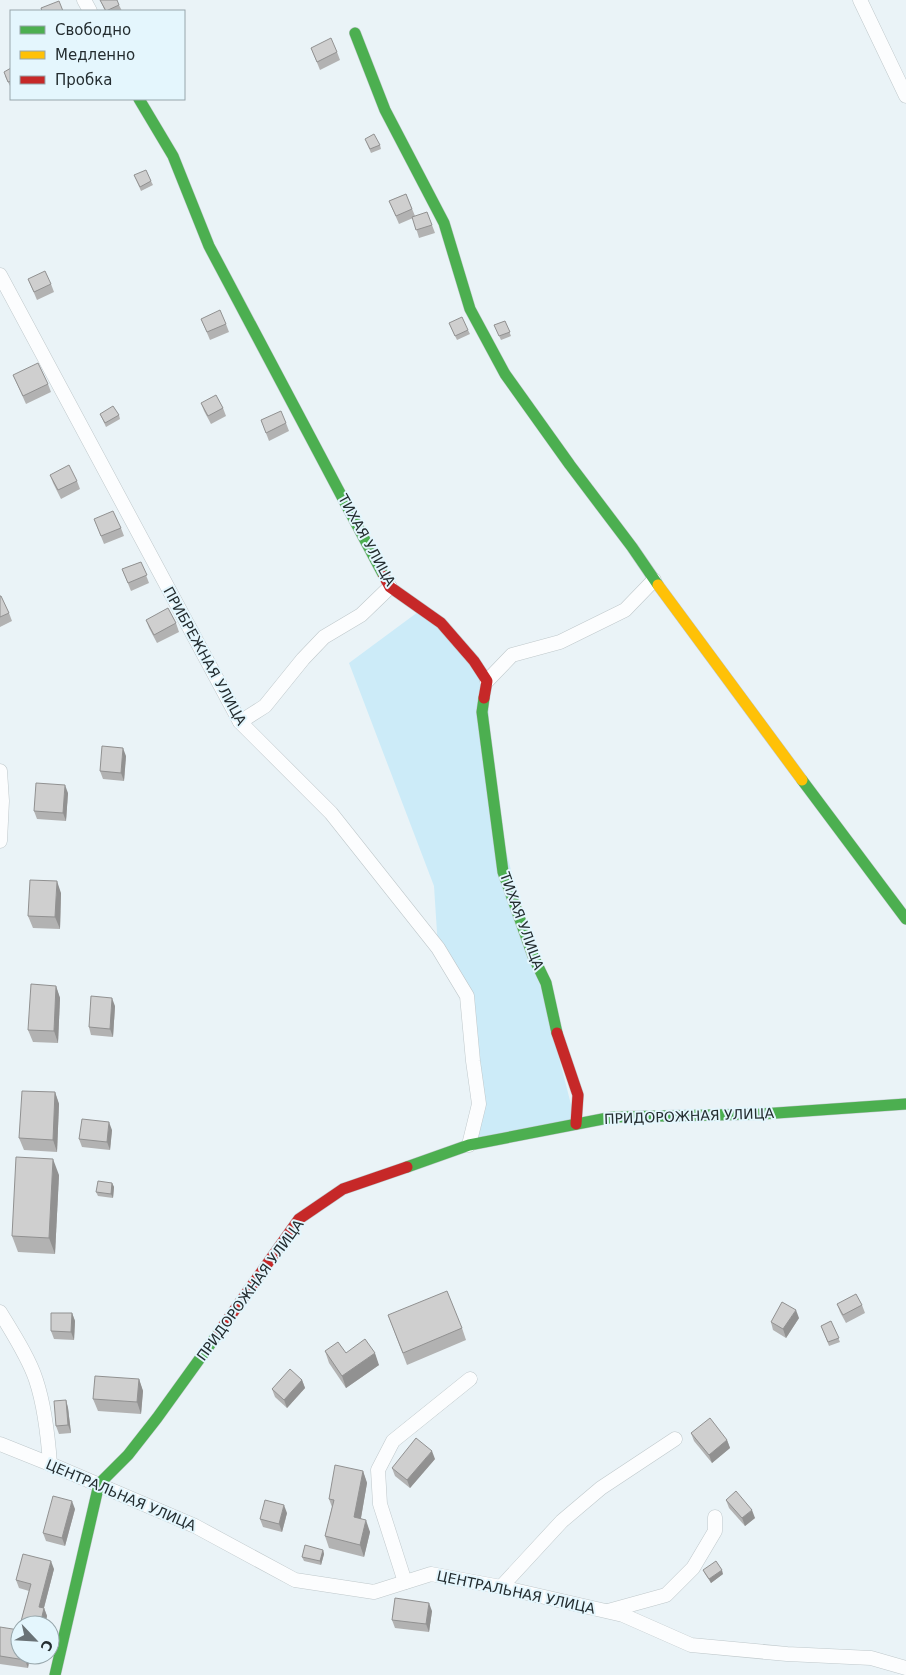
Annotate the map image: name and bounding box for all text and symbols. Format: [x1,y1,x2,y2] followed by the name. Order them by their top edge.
[10,10,185,100] legend
[55,21,131,39] text: Свободно
[55,46,135,64] text: Медленно
[55,71,112,89] text: Пробка
[335,490,399,589] street label: ТИХАЯ УЛИЦА
[160,584,250,728] street label: ПРИБРЕЖНАЯ УЛИЦА
[497,869,547,972] street label: ТИХАЯ УЛИЦА
[604,1105,775,1127] street label: ПРИДОРОЖНАЯ УЛИЦА
[194,1216,307,1364] street label: ПРИДОРОЖНАЯ УЛИЦА
[44,1456,199,1534] street label: ЦЕНТРАЛЬНАЯ УЛИЦА
[435,1567,597,1617] street label: ЦЕНТРАЛЬНАЯ УЛИЦА
[10,1615,60,1665] north arrow
[37,1637,56,1654] text: С

